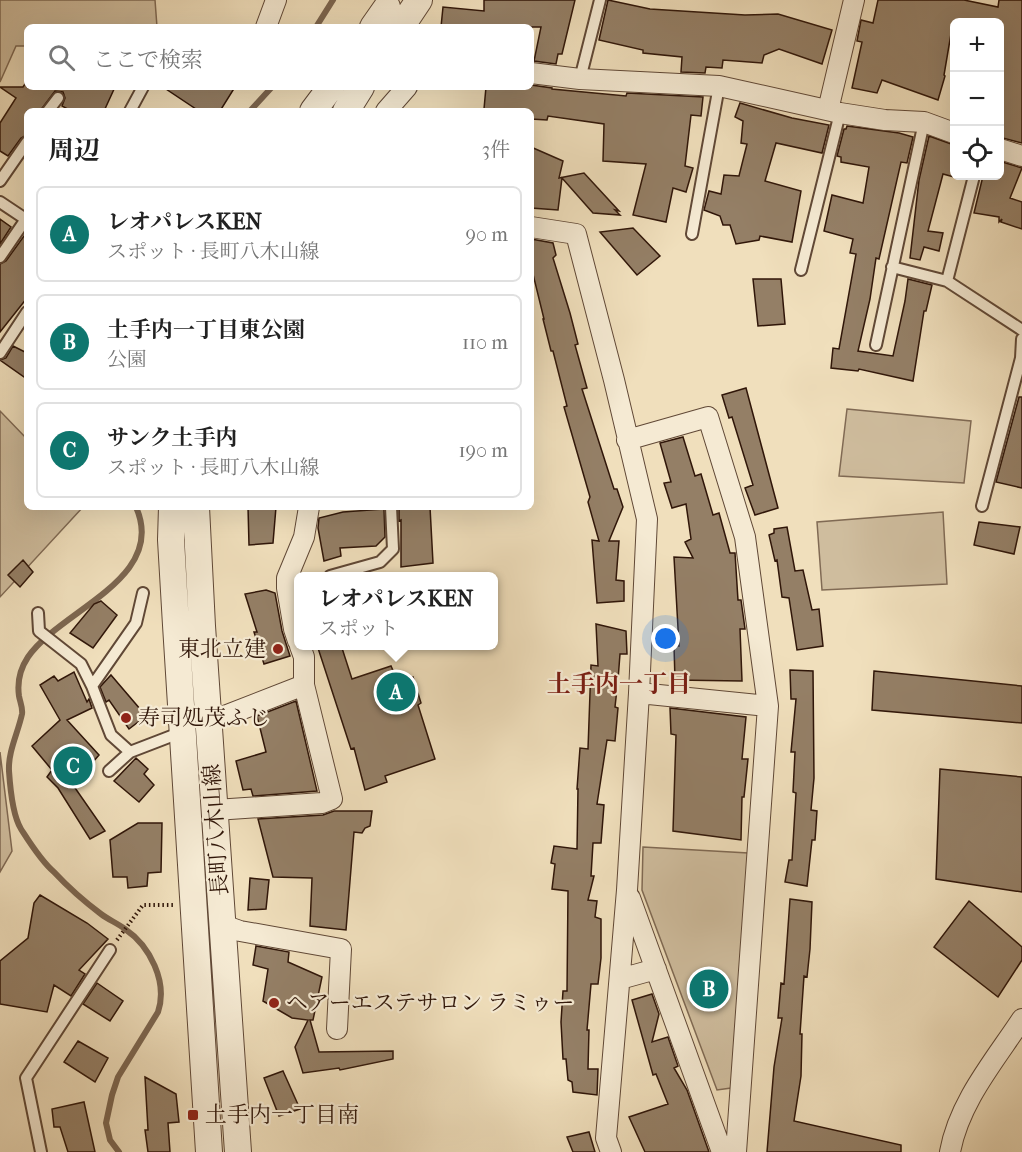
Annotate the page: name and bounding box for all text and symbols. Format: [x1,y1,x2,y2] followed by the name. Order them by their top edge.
[950,18,1004,180] map controls
[950,18,1004,72] button: +
[24,24,534,90] search box
[45,41,78,74] icon: search
[93,47,203,73] text: ここで検索
[950,72,1004,126] button: −
[950,126,1004,180] button: locate
[48,135,100,166] text: 周辺
[482,138,510,161] text: 3件
[107,209,262,235] text: レオパレスKEN
[63,223,76,246] text: A
[466,223,508,246] text: 90 m
[107,240,320,263] text: スポット · 長町八木山線
[107,317,305,343] text: 土手内一丁目東公園
[63,331,76,354] text: B
[462,331,508,354] text: 110 m
[107,348,147,371] text: 公園
[107,425,237,451] text: サンク土手内
[63,439,76,462] text: C
[458,439,508,462] text: 190 m
[107,456,320,479] text: スポット · 長町八木山線
[294,572,498,650] popup
[318,586,474,612] text: レオパレスKEN
[318,617,398,640] text: スポット
[651,624,680,653] your location
[178,636,266,662] place label: 東北立建
[271,642,285,656] marker: 東北立建
[376,670,416,714] pin: A
[547,670,691,698] district label: 土手内一丁目
[138,705,270,731] place label: 寿司処茂ふじ
[119,711,133,725] marker: 寿司処茂ふじ
[54,744,92,789] pin: C
[198,763,234,897] street label: 長町八木山線
[690,966,728,1012] pin: B
[286,990,575,1016] place label: ヘアーエステサロン ラミゥー
[267,996,281,1010] marker: ヘアーエステサロン ラミゥー
[205,1102,359,1128] place label: 土手内一丁目南
[186,1108,200,1122] marker: 土手内一丁目南

